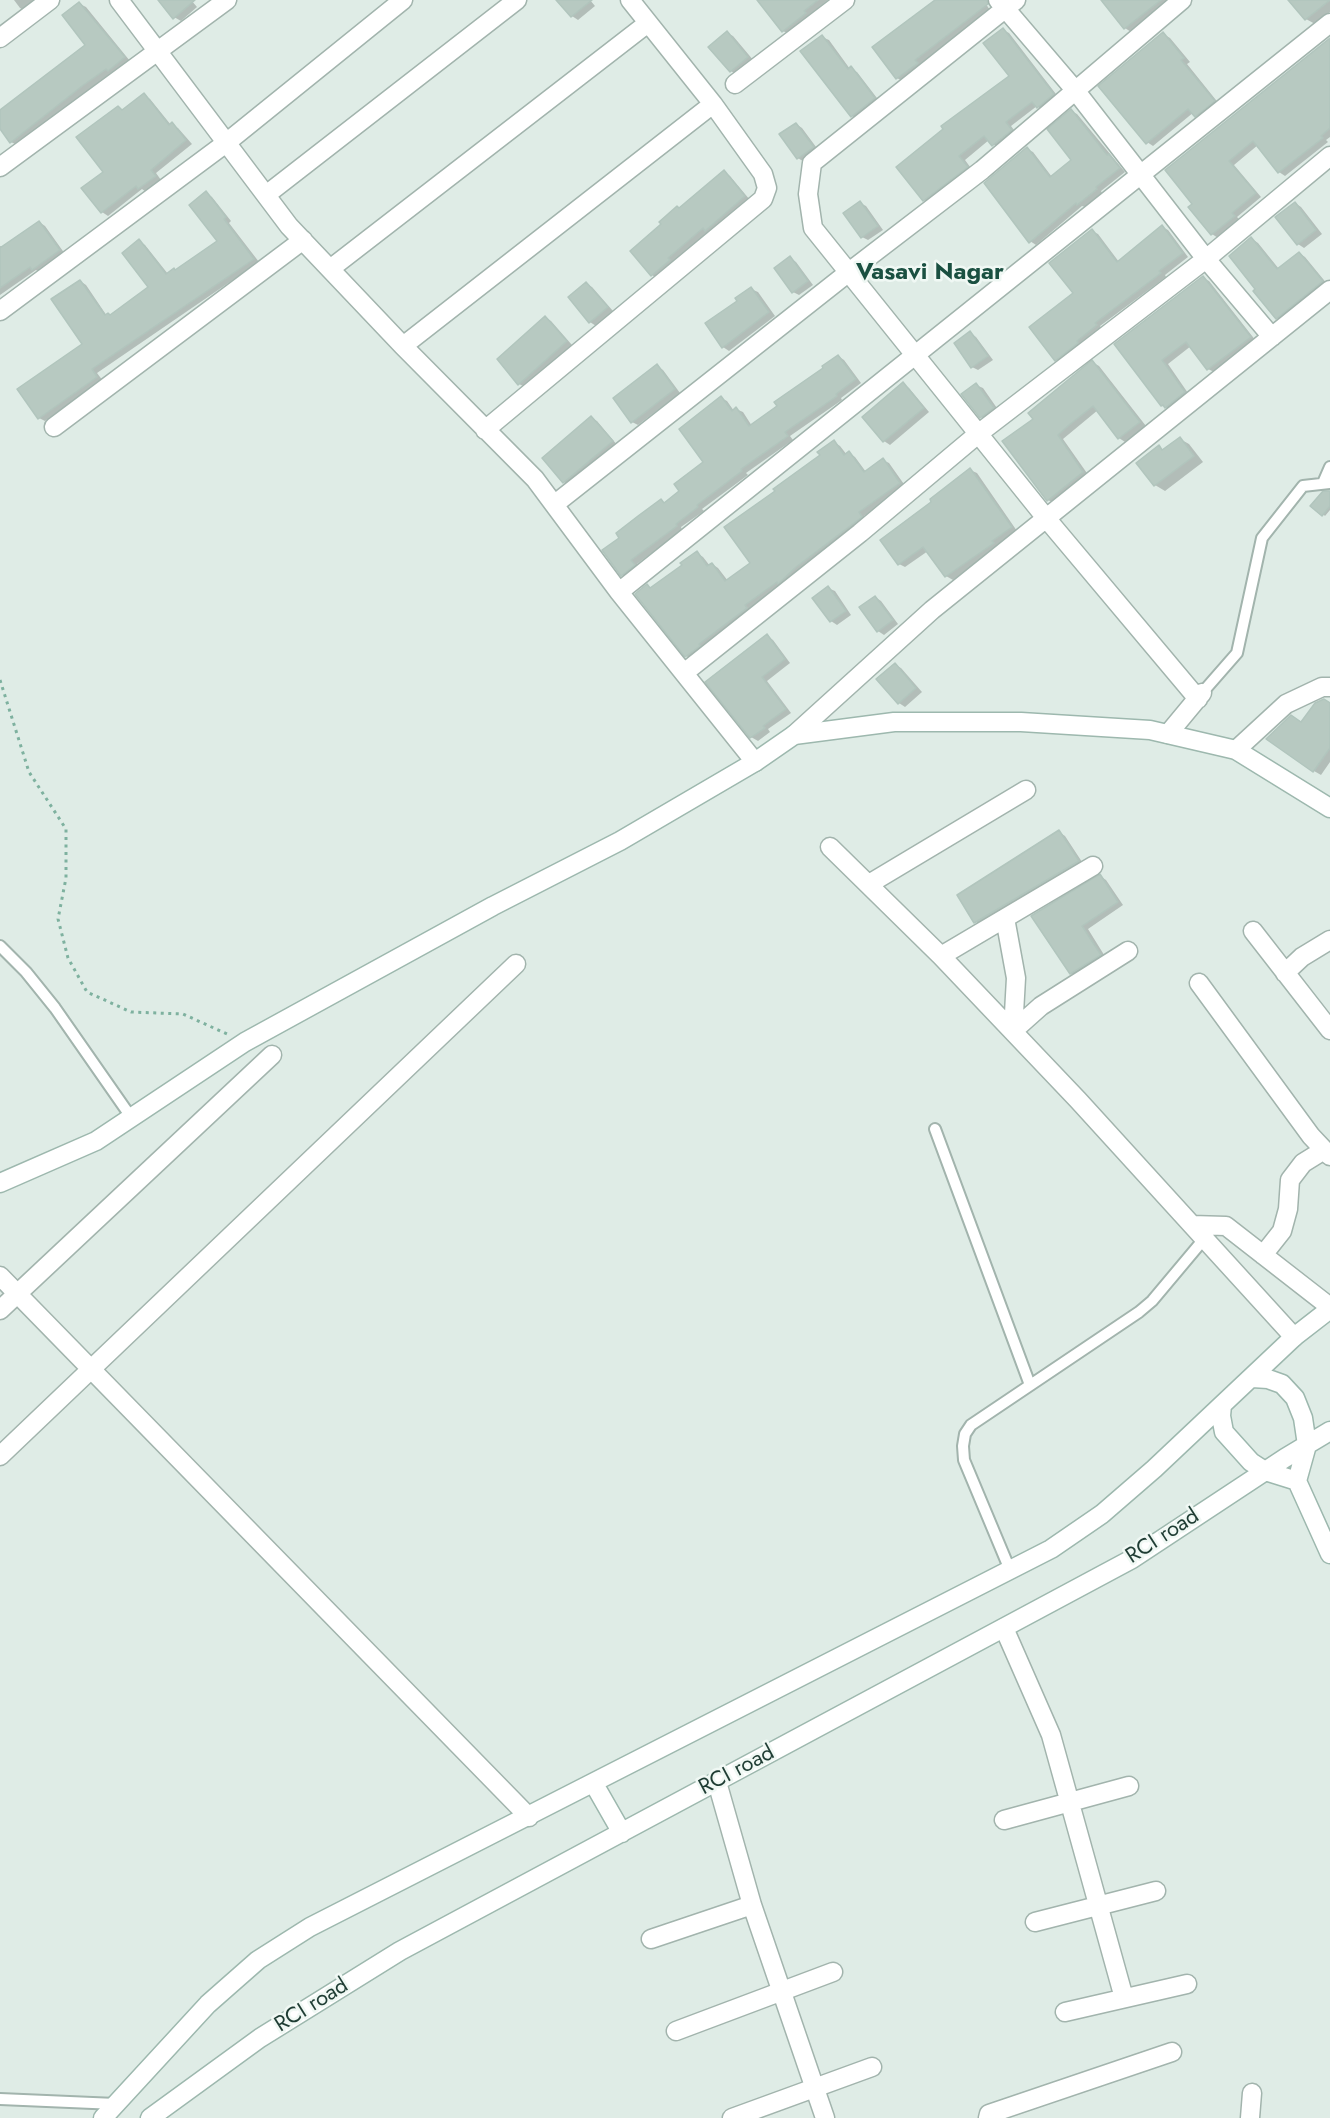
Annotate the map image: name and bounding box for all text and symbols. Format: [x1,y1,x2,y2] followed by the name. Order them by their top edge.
[856,259,1004,287] district label: Vasavi Nagar
[1122,1504,1204,1570] street label: RCI road
[695,1740,779,1802] street label: RCI road
[270,1973,354,2039] street label: RCI road

